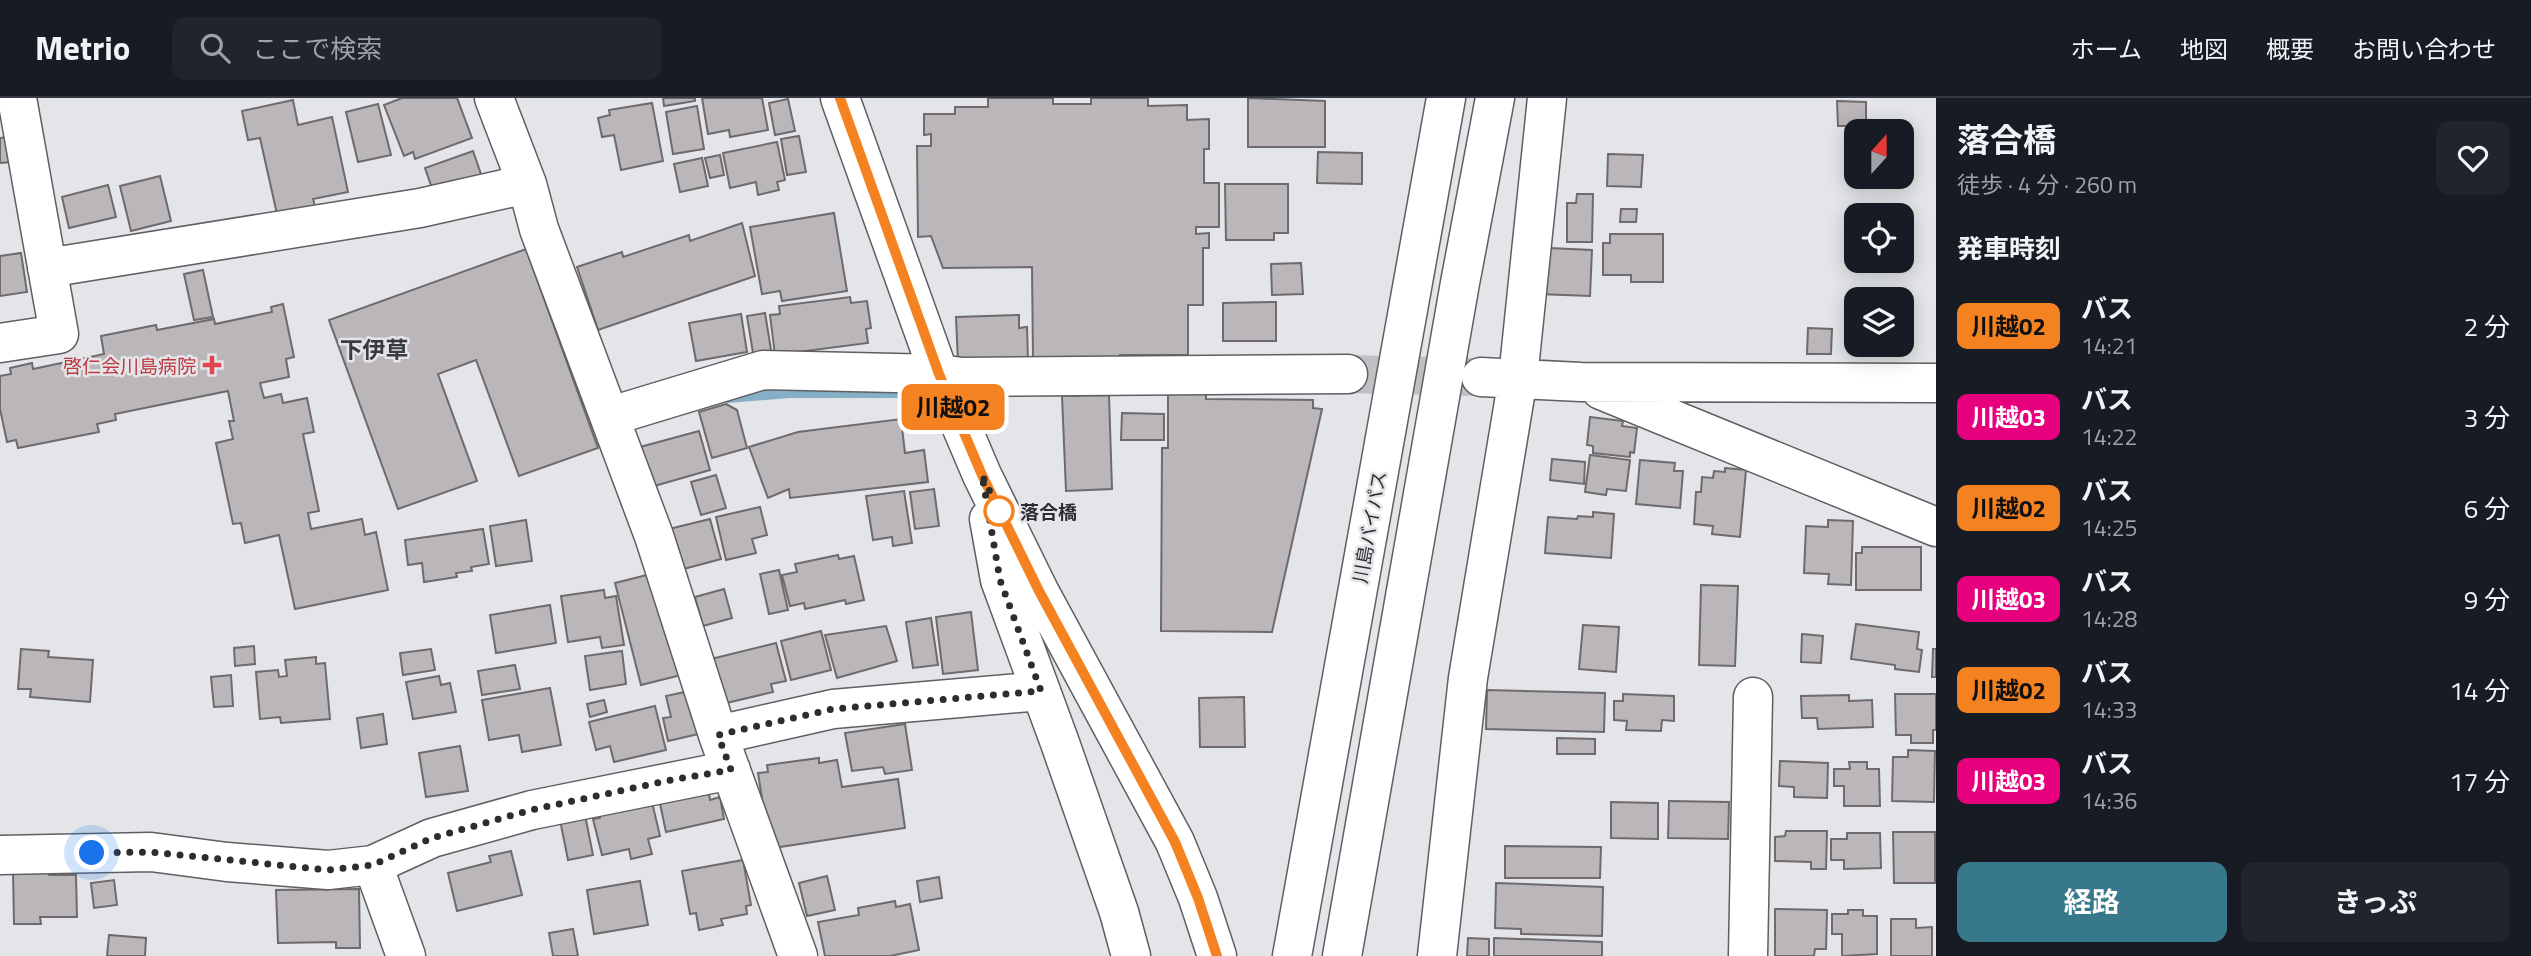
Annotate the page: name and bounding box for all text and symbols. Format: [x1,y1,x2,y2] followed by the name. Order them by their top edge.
[172,17,662,80] search box
[35,23,130,73] text: Metrio
[196,29,234,67] icon: search
[252,29,382,68] text: ここで検索
[2071,31,2142,67] text: ホーム
[2180,31,2228,67] text: 地図
[2266,31,2314,67] text: 概要
[2352,31,2496,67] text: お問い合わせ
[1957,115,2056,165] text: 落合橋
[1844,119,1914,189] north arrow
[1844,119,1914,357] map controls
[2436,121,2510,195] button: heart
[1957,167,2137,202] text: 徒歩 · 4 分 · 260 m
[1844,203,1914,273] button: locate
[1957,229,2061,268] text: 発車時刻
[1844,287,1914,357] button: layers
[2081,289,2133,328] text: バス
[2464,307,2510,346] text: 2 分
[1971,308,2046,344] text: 川越02
[2081,328,2137,363] text: 14:21
[340,332,409,367] district label: 下伊草
[63,351,196,380] place label: 啓仁会川島病院
[202,355,222,375] marker: 啓仁会川島病院
[2081,380,2133,419] text: バス
[904,384,1002,430] line badge: 川越02
[916,389,990,425] text: 川越02
[2464,398,2510,437] text: 3 分
[1971,399,2046,435] text: 川越03
[2081,419,2137,454] text: 14:22
[1345,469,1393,585] street label: 川島バイパス
[2081,471,2133,510] text: バス
[2464,489,2510,528] text: 6 分
[1971,490,2046,526] text: 川越02
[984,496,1014,526] marker: 落合橋
[1020,497,1077,526] place label: 落合橋
[2081,510,2137,545] text: 14:25
[2081,562,2133,601] text: バス
[2464,580,2510,619] text: 9 分
[1971,581,2046,617] text: 川越03
[2081,601,2137,636] text: 14:28
[2081,653,2133,692] text: バス
[2449,671,2510,710] text: 14 分
[1971,672,2046,708] text: 川越02
[2081,692,2137,727] text: 14:33
[2081,744,2133,783] text: バス
[2449,762,2510,801] text: 17 分
[1971,763,2046,799] text: 川越03
[2081,783,2137,818] text: 14:36
[74,835,109,870] your location
[1957,862,2227,942] button: 経路
[2241,862,2510,942] button: きっぷ

